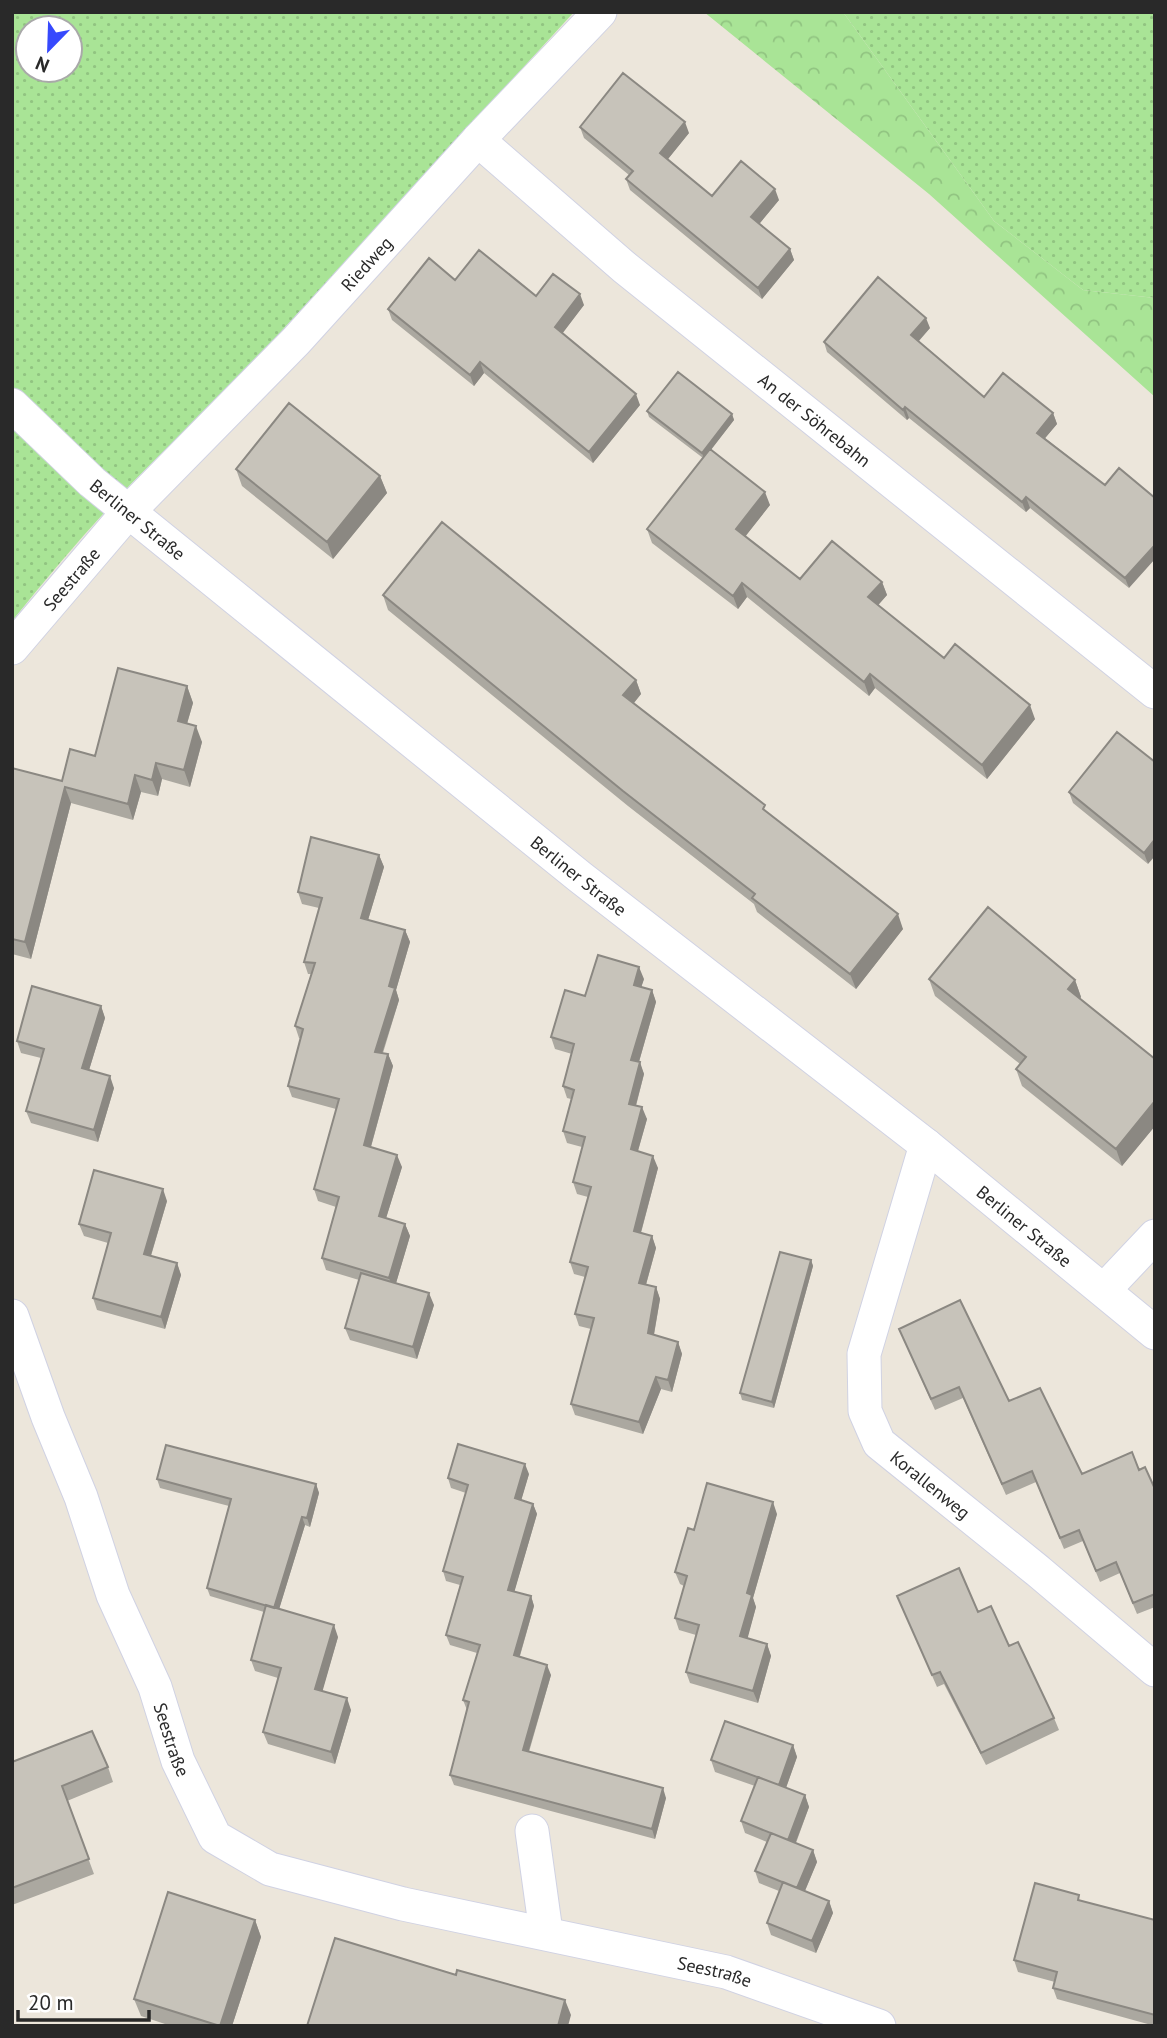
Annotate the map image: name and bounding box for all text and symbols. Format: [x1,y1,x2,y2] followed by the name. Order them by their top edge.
[14,14,84,84] north arrow
[32,51,53,78] text: N
[335,231,397,296] street label: Riedweg
[754,368,876,472] street label: An der Söhrebahn
[85,474,190,565] street label: Berliner Straße
[38,542,105,615] street label: Seestraße
[526,830,632,921] street label: Berliner Straße
[972,1180,1077,1272] street label: Berliner Straße
[886,1445,975,1524] street label: Korallenweg
[149,1700,195,1780] street label: Seestraße
[675,1951,755,1992] street label: Seestraße
[18,1979,149,2023] scale bar
[28,1989,74,2016] text: 20 m

